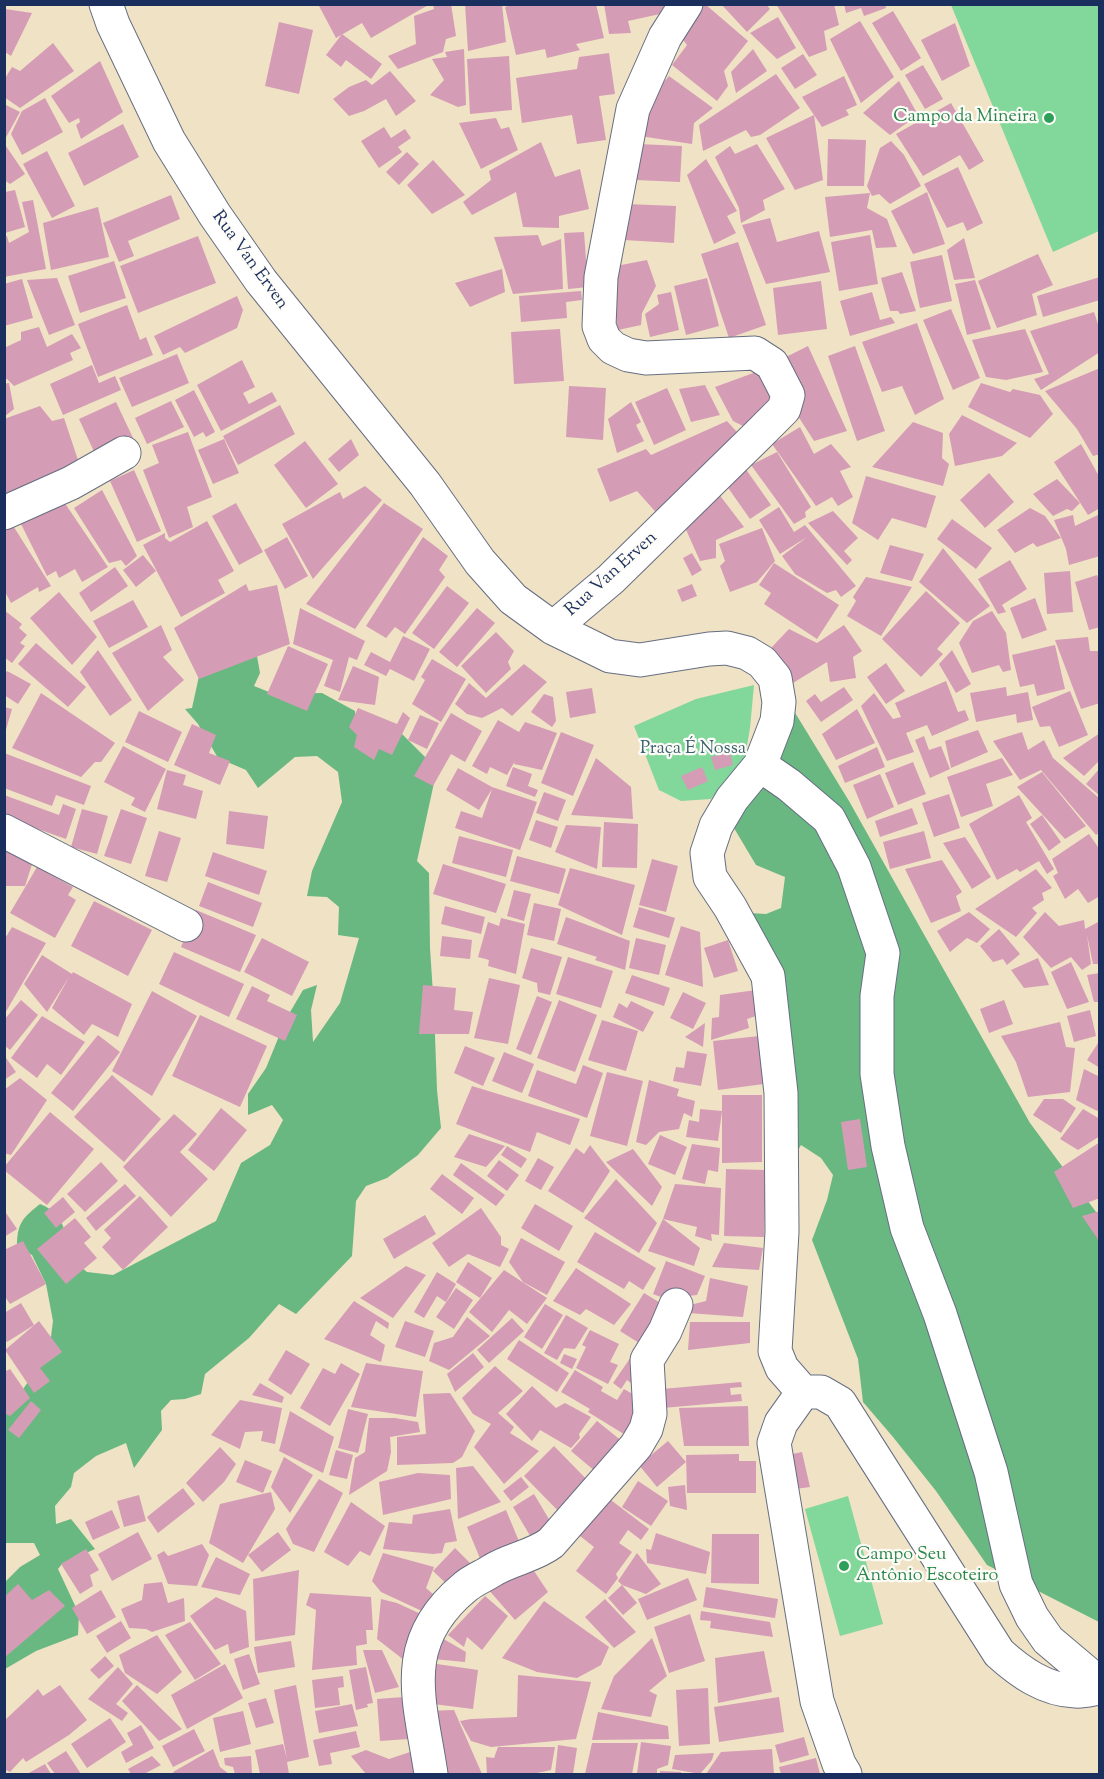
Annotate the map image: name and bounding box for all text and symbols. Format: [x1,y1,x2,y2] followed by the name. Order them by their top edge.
[893,107,1037,129] place label: Campo da Mineira
[1042,111,1056,125] marker: Campo da Mineira
[206,207,292,315] street label: Rua Van Erven
[561,528,663,622] street label: Rua Van Erven
[640,739,746,761] park label: Praça É Nossa
[856,1545,998,1588] place label: Campo Seu Antônio Escoteiro
[837,1559,851,1573] marker: Campo Seu Antônio Escoteiro

